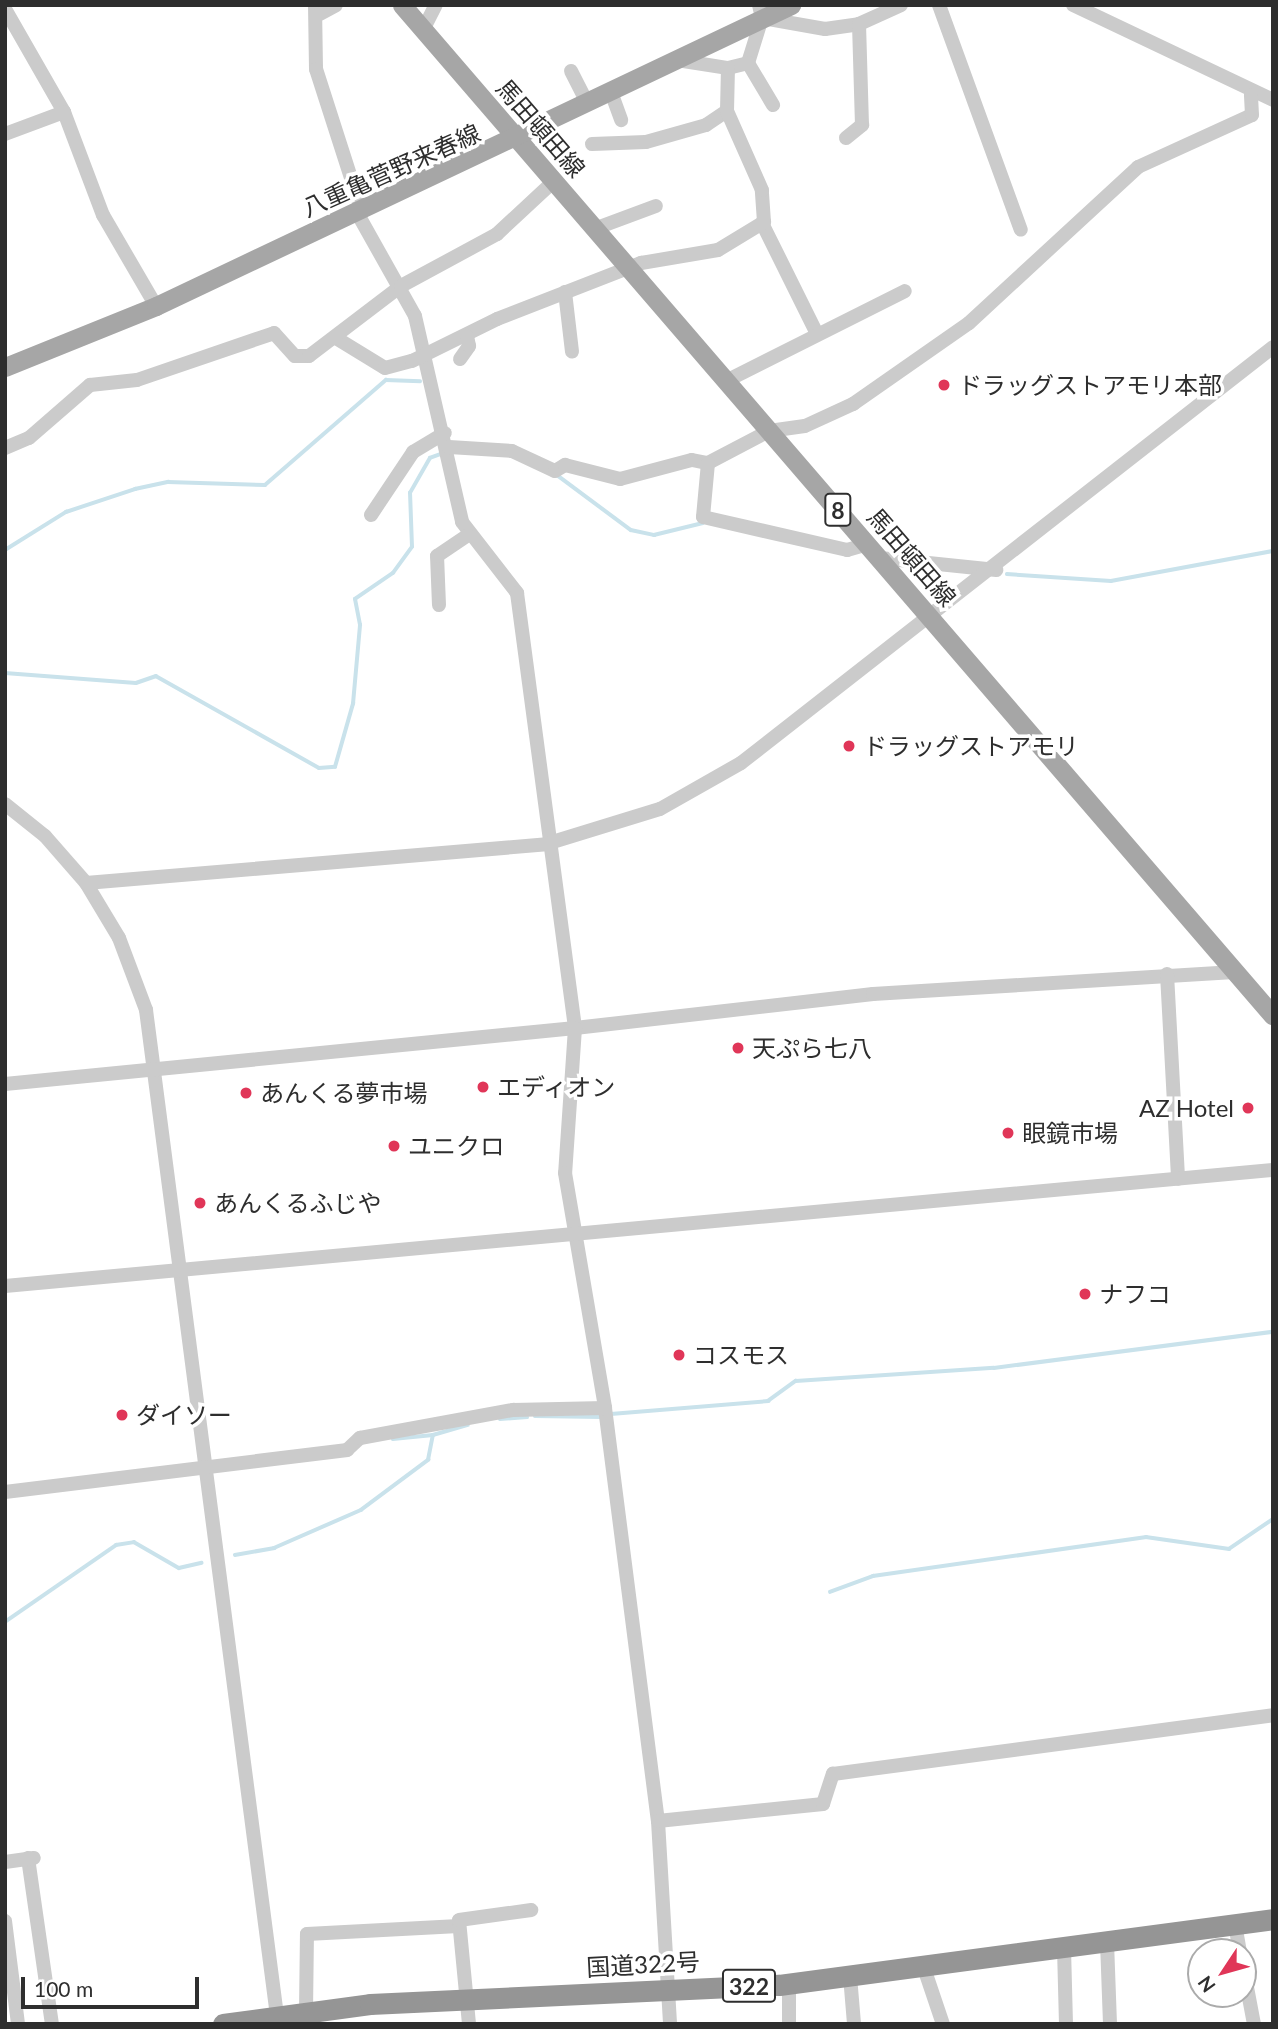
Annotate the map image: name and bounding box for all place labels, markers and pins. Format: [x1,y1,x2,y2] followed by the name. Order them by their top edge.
[958,371,1222,399] place label: ドラッグストアモリ本部
[936,377,952,393] marker: ドラッグストアモリ本部
[863,732,1079,760] place label: ドラッグストアモリ
[841,738,857,754] marker: ドラッグストアモリ
[752,1034,872,1062] place label: 天ぷら七八
[730,1040,746,1056] marker: 天ぷら七八
[497,1073,617,1101] place label: エディオン
[260,1079,428,1107] place label: あんくる夢市場
[475,1079,491,1095] marker: エディオン
[238,1085,254,1101] marker: あんくる夢市場
[1139,1094,1234,1122] place label: AZ Hotel
[1240,1100,1256,1116] marker: AZ Hotel
[1022,1119,1118,1147] place label: 眼鏡市場
[1000,1125,1016,1141] marker: 眼鏡市場
[408,1132,504,1160] place label: ユニクロ
[386,1138,402,1154] marker: ユニクロ
[214,1189,382,1217] place label: あんくるふじや
[192,1195,208,1211] marker: あんくるふじや
[1099,1280,1171,1308] place label: ナフコ
[1077,1286,1093,1302] marker: ナフコ
[693,1341,789,1369] place label: コスモス
[671,1347,687,1363] marker: コスモス
[136,1401,232,1429] place label: ダイソー
[114,1407,130,1423] marker: ダイソー

